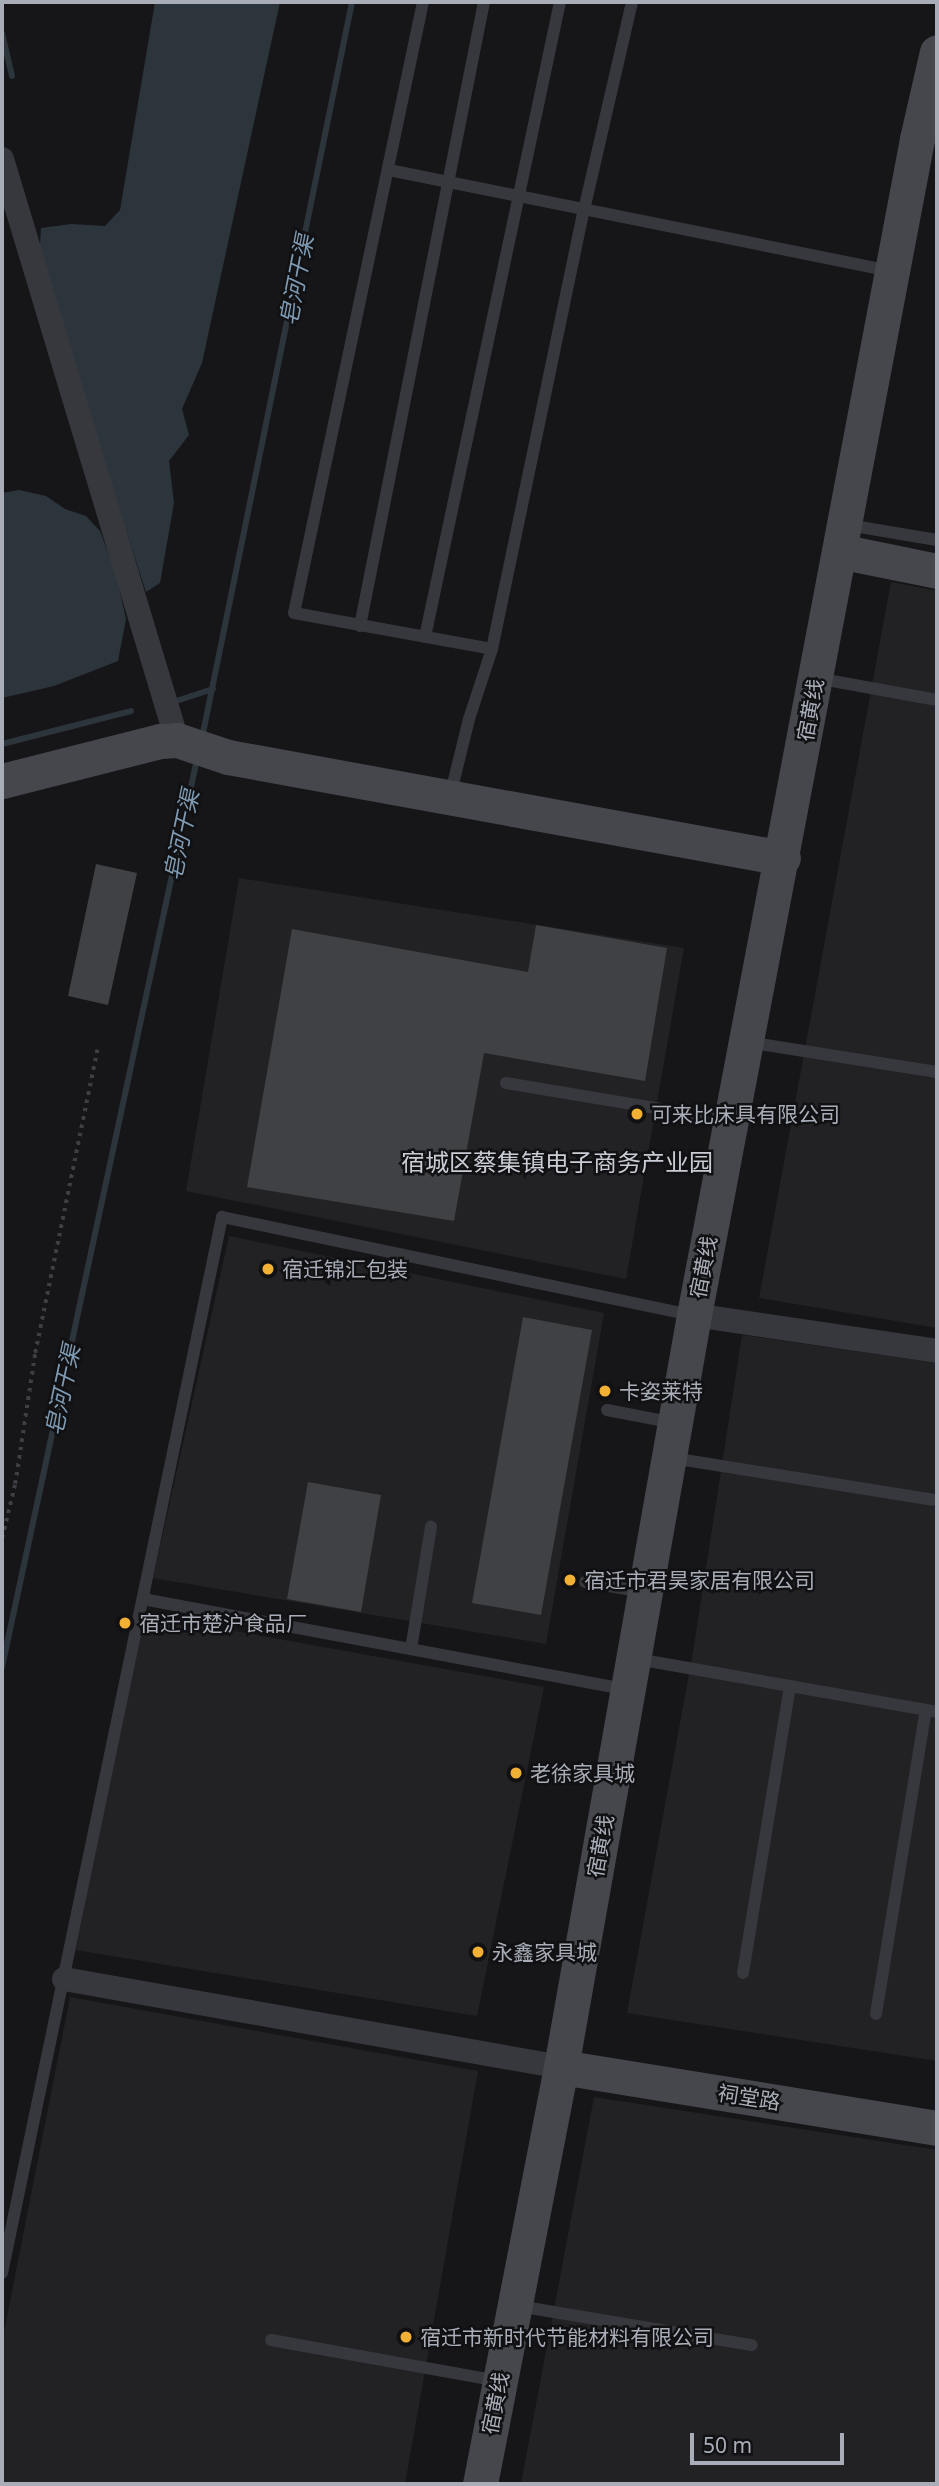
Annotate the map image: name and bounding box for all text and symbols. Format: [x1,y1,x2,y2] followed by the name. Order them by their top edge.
[274,232,318,328] water label: 皂河干渠
[792,677,828,743] street label: 宿黄线
[158,787,204,883] water label: 皂河干渠
[651,1101,840,1127] place label: 可来比床具有限公司
[629,1106,645,1122] marker: 可来比床具有限公司
[401,1148,713,1176] district label: 宿城区蔡集镇电子商务产业园
[685,1234,721,1300] street label: 宿黄线
[282,1256,408,1282] place label: 宿迁锦汇包装
[260,1261,276,1277] marker: 宿迁锦汇包装
[39,1342,85,1438] water label: 皂河干渠
[619,1378,703,1404] place label: 卡姿莱特
[597,1383,613,1399] marker: 卡姿莱特
[584,1567,815,1593] place label: 宿迁市君昊家居有限公司
[562,1572,578,1588] marker: 宿迁市君昊家居有限公司
[139,1610,307,1636] place label: 宿迁市楚沪食品厂
[117,1615,133,1631] marker: 宿迁市楚沪食品厂
[530,1760,635,1786] place label: 老徐家具城
[508,1765,524,1781] marker: 老徐家具城
[582,1813,618,1879] street label: 宿黄线
[492,1939,597,1965] place label: 永鑫家具城
[470,1944,486,1960] marker: 永鑫家具城
[716,2080,782,2114] street label: 祠堂路
[420,2324,714,2350] place label: 宿迁市新时代节能材料有限公司
[398,2329,414,2345] marker: 宿迁市新时代节能材料有限公司
[477,2370,513,2436] street label: 宿黄线
[694,2420,848,2464] scale bar
[703,2431,752,2459] text: 50 m

